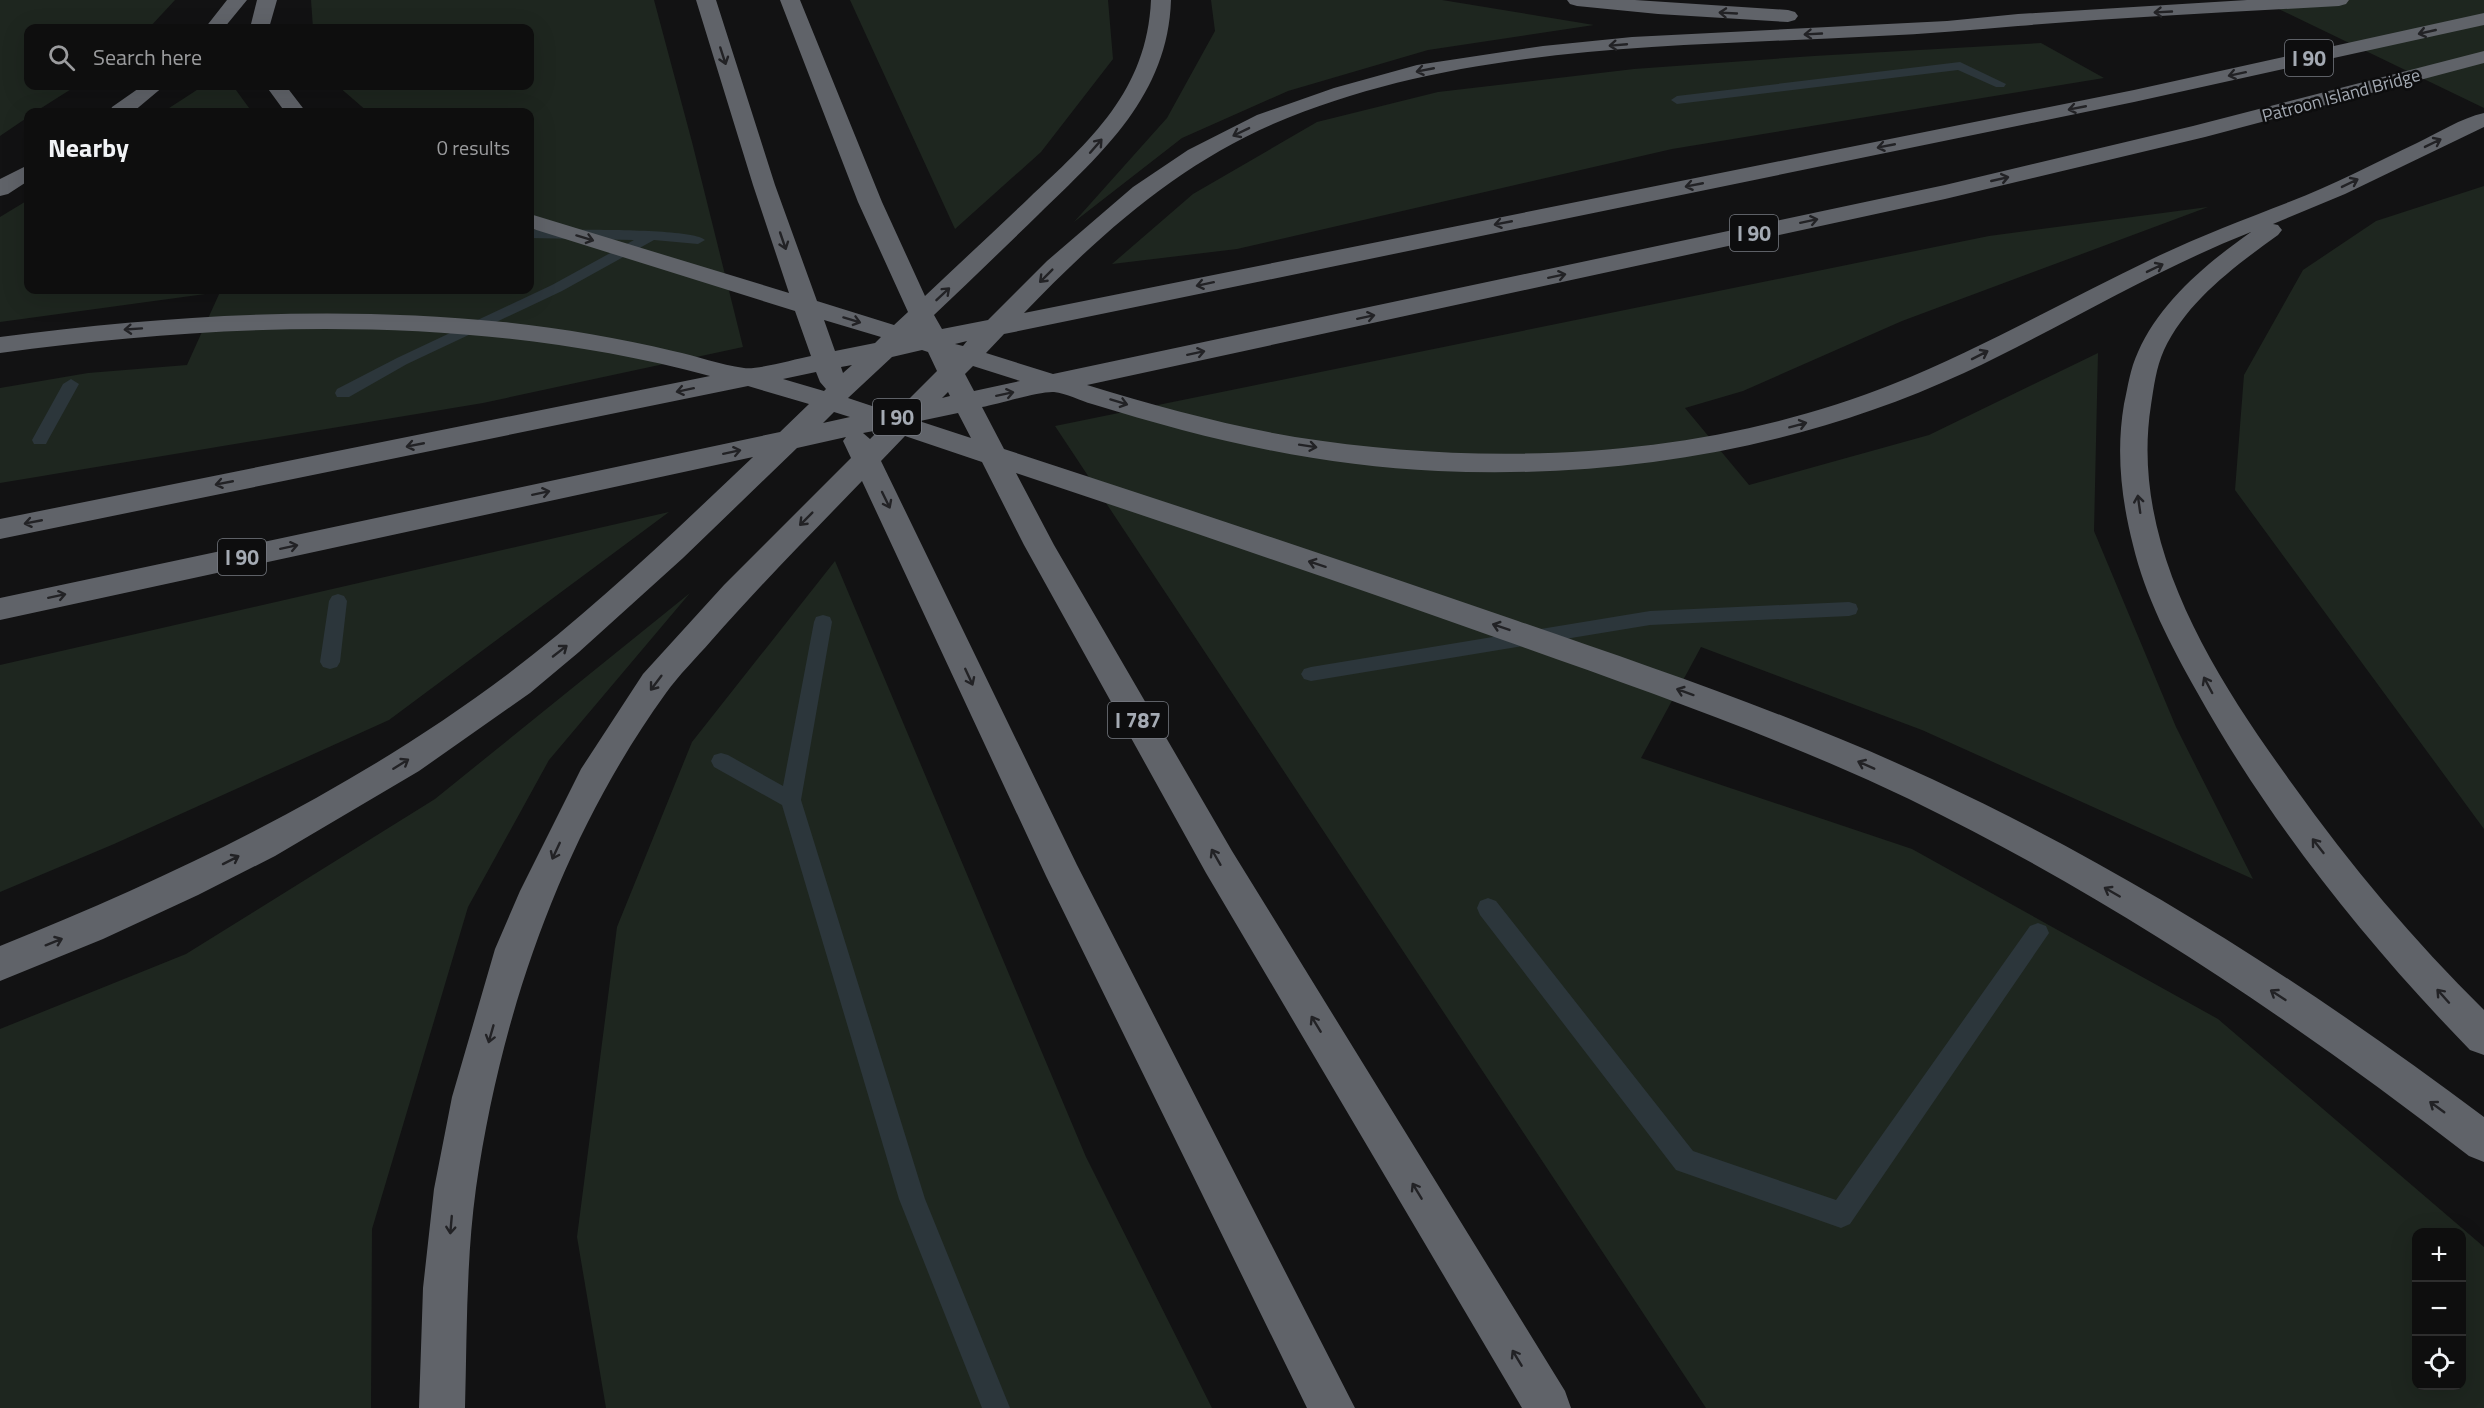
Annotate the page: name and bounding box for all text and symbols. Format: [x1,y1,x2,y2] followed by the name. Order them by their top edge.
[2153,6,2173,17] one-way arrow
[1719,8,1739,19] one-way arrow
[24,24,534,90] search box
[2418,26,2437,38] one-way arrow
[1803,28,1823,39] one-way arrow
[93,40,202,74] text: Search here
[1609,40,1629,51] one-way arrow
[2285,40,2333,76] road number: I 90
[45,41,78,74] icon: search
[718,46,729,65] one-way arrow
[2259,61,2423,129] street label: Patroon Island Bridge
[1416,65,1435,76] one-way arrow
[2227,69,2247,80] one-way arrow
[2067,102,2086,114] one-way arrow
[1232,127,1250,139] one-way arrow
[48,128,129,167] text: Nearby
[437,132,510,163] text: 0 results
[2424,136,2442,148] one-way arrow
[1089,139,1103,154] one-way arrow
[1876,141,1896,152] one-way arrow
[1990,173,2009,185] one-way arrow
[2340,177,2358,189] one-way arrow
[1685,180,1705,191] one-way arrow
[1730,215,1778,251] road number: I 90
[1799,215,1818,226] one-way arrow
[1494,218,1513,230] one-way arrow
[779,231,790,250] one-way arrow
[575,233,594,244] one-way arrow
[2145,262,2163,274] one-way arrow
[1039,269,1054,284] one-way arrow
[1547,269,1566,281] one-way arrow
[1196,279,1215,290] one-way arrow
[935,288,950,302] one-way arrow
[1357,310,1376,322] one-way arrow
[842,315,861,326] one-way arrow
[123,323,143,334] one-way arrow
[1186,347,1205,359] one-way arrow
[1970,349,1988,360] one-way arrow
[675,385,695,396] one-way arrow
[995,388,1014,399] one-way arrow
[1109,397,1128,408] one-way arrow
[873,399,921,435] road number: I 90
[1788,418,1807,430] one-way arrow
[406,440,425,451] one-way arrow
[1298,441,1318,452] one-way arrow
[722,446,741,458] one-way arrow
[215,478,234,489] one-way arrow
[531,487,551,498] one-way arrow
[881,491,892,509] one-way arrow
[2134,494,2145,514] one-way arrow
[798,512,813,527] one-way arrow
[24,517,43,528] one-way arrow
[218,539,266,575] road number: I 90
[279,541,298,552] one-way arrow
[1308,557,1327,568] one-way arrow
[47,590,66,602] one-way arrow
[1492,620,1511,631] one-way arrow
[551,645,567,657] one-way arrow
[964,667,976,685] one-way arrow
[649,675,662,691] one-way arrow
[2202,677,2214,694] one-way arrow
[1676,686,1695,697] one-way arrow
[1108,702,1168,738] road number: I 787
[392,758,409,770] one-way arrow
[1857,759,1875,771] one-way arrow
[2311,838,2324,854] one-way arrow
[550,841,562,859] one-way arrow
[1210,849,1222,866] one-way arrow
[222,854,240,866] one-way arrow
[2104,886,2121,898] one-way arrow
[45,936,63,947] one-way arrow
[2436,988,2450,1003] one-way arrow
[2270,989,2287,1001] one-way arrow
[1310,1016,1322,1033] one-way arrow
[485,1024,496,1043] one-way arrow
[2430,1101,2446,1114] one-way arrow
[1410,1183,1422,1200] one-way arrow
[445,1214,456,1234] one-way arrow
[2412,1228,2466,1390] map controls
[2412,1228,2466,1282] button: +
[2412,1282,2466,1336] button: −
[2412,1336,2466,1390] button: locate
[1511,1350,1523,1367] one-way arrow

